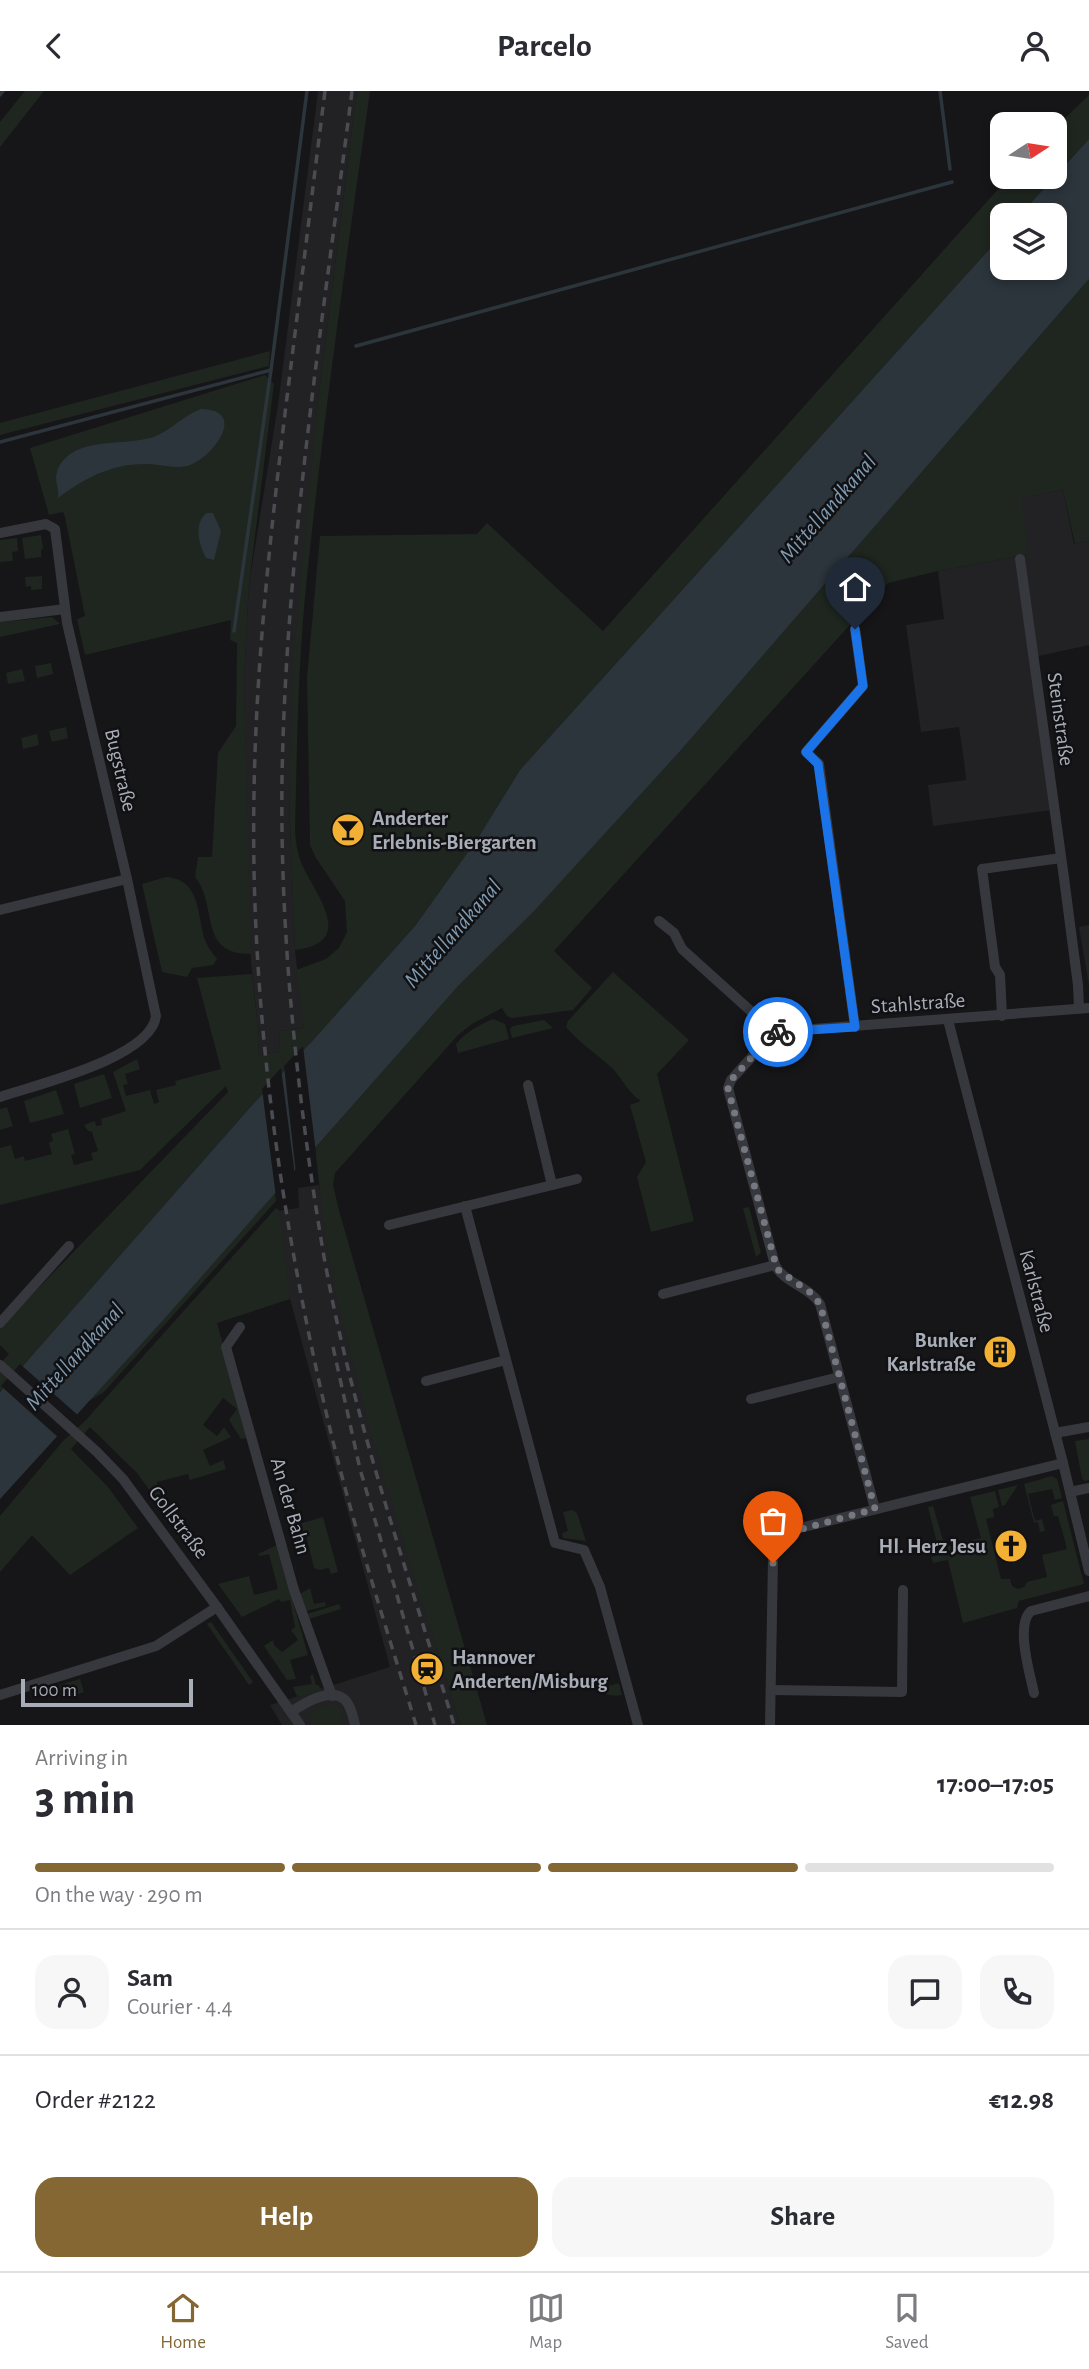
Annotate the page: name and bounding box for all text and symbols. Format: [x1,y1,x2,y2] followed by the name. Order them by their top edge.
[35,27,73,65] icon: back
[1016,27,1054,65] icon: person
[497,30,592,62] text: Parcelo
[990,112,1068,189] north arrow
[990,112,1067,280] map controls
[990,203,1067,280] button: layers
[775,450,881,568] water label: Mittellandkanal
[825,557,885,629] pin
[836,568,874,606] icon: home
[1044,671,1077,767] street label: Steinstraße
[101,727,140,814] street label: Bugstraße
[372,808,537,853] place label: Anderter Erlebnis-Biergarten
[329,811,367,849] bar icon: Anderter Erlebnis-Biergarten
[400,875,506,993] water label: Mittellandkanal
[870,990,966,1017] street label: Stahlstraße
[743,997,813,1067] courier
[759,1013,797,1051] icon: bike
[1015,1247,1058,1335] street label: Karlstraße
[21,1299,129,1415] water label: Mittellandkanal
[886,1330,977,1375] place label: Bunker Karlstraße
[981,1333,1019,1371] building icon: Bunker Karlstraße
[267,1455,314,1557] street label: An der Bahn
[145,1482,213,1563] street label: Gollstraße
[743,1491,803,1563] pin
[754,1502,792,1540] icon: bag
[992,1527,1030,1565] church icon: Hl. Herz Jesu
[878,1536,986,1557] place label: Hl. Herz Jesu
[452,1647,608,1692] place label: Hannover Anderten/Misburg
[408,1650,446,1688] station icon: Hannover Anderten/Misburg
[21,1676,192,1708] scale bar
[32,1681,77,1700] text: 100 m
[35,1747,128,1770] text: Arriving in
[937,1771,1054,1797] text: 17:00–17:05
[35,1776,135,1822] text: 3 min
[35,1884,203,1907] text: On the way · 290 m
[35,1955,109,2029] button: person
[888,1955,962,2029] button: chat
[980,1955,1054,2029] button: phone
[127,1965,173,1991] text: Sam
[127,1996,233,2019] text: Courier · 4.4
[35,2087,156,2113] text: Order #2122
[989,2087,1054,2113] text: €12.98
[35,2177,538,2257] button: Help
[552,2177,1054,2257] button: Share
[160,2289,206,2354] tab: Home
[527,2289,565,2354] tab: Map
[885,2289,929,2354] tab: Saved

